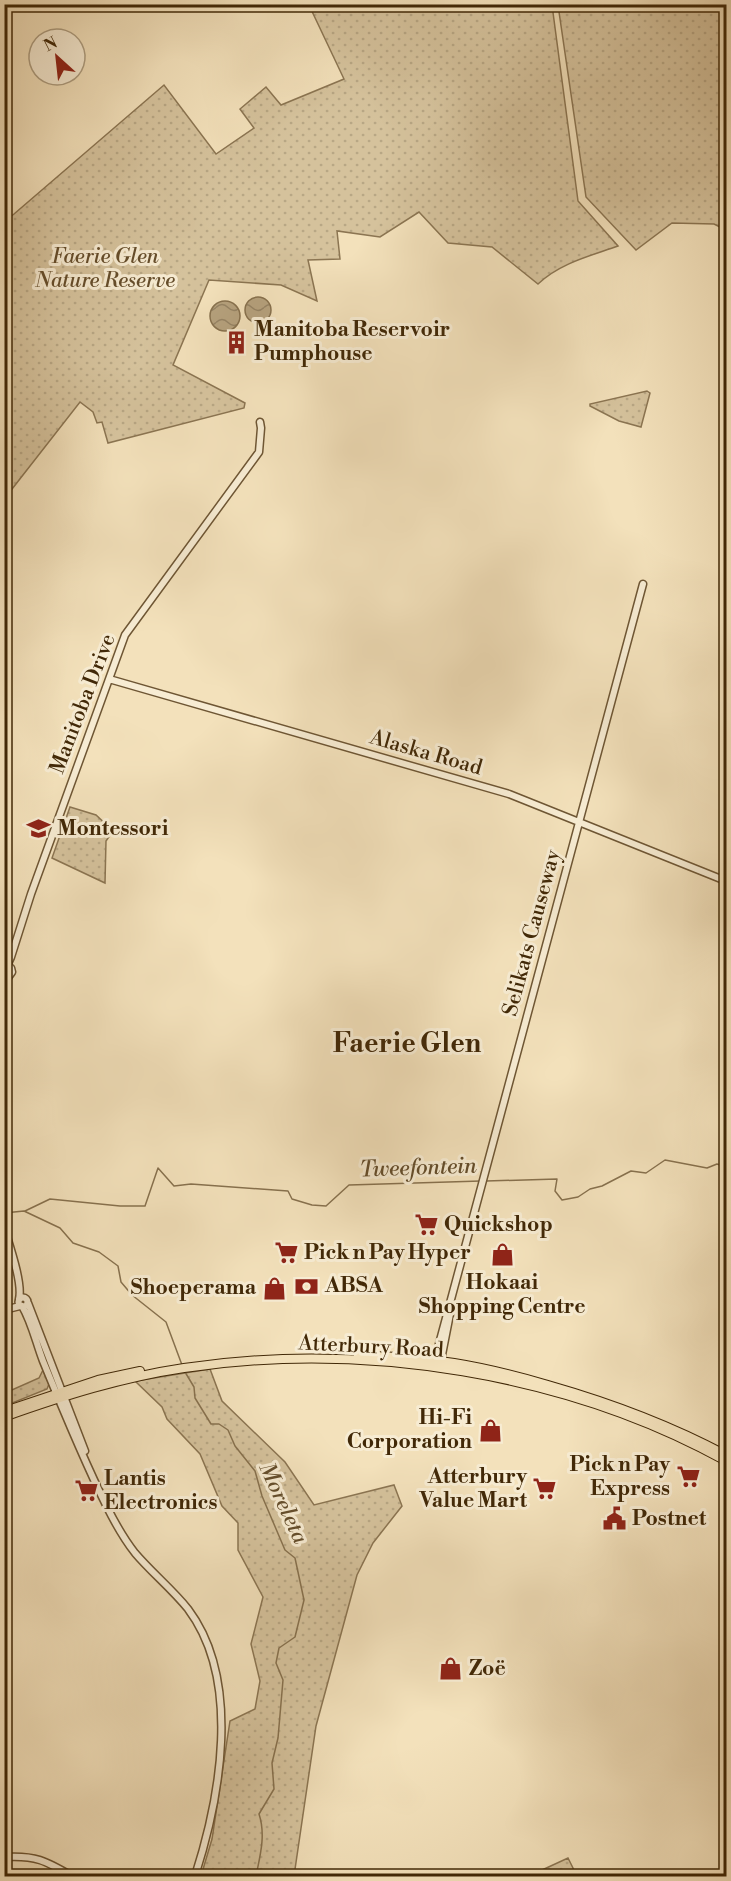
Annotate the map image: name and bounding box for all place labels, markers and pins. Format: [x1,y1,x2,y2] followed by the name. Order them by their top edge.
[254,317,450,367] place label: Manitoba Reservoir Pumphouse
[223,329,249,355] building icon: Manitoba Reservoir Pumphouse
[26,816,52,842] school or university icon: Montessori
[57,816,169,842] place label: Montessori
[413,1212,439,1238] supermarket icon: Quickshop
[444,1212,553,1238] place label: Quickshop
[273,1240,299,1266] supermarket icon: Pick n Pay Hyper
[304,1240,471,1266] place label: Pick n Pay Hyper
[489,1242,515,1268] shop icon: Hokaai Shopping Centre
[418,1270,586,1320] place label: Hokaai Shopping Centre
[294,1273,320,1299] bank icon: ABSA
[324,1273,384,1299] place label: ABSA
[131,1275,257,1301] place label: Shoeperama
[261,1275,287,1301] shop icon: Shoeperama
[347,1405,472,1455] place label: Hi-Fi Corporation
[477,1417,503,1443] shop icon: Hi-Fi Corporation
[570,1452,670,1502] place label: Pick n Pay Express
[418,1464,528,1514] place label: Atterbury Value Mart
[675,1464,701,1490] supermarket icon: Pick n Pay Express
[104,1466,218,1516] place label: Lantis Electronics
[532,1476,558,1502] supermarket icon: Atterbury Value Mart
[73,1478,99,1504] supermarket icon: Lantis Electronics
[601,1506,627,1532] public building icon: Postnet
[632,1506,707,1532] place label: Postnet
[438,1656,464,1682] shop icon: Zoë
[469,1656,506,1682] place label: Zoë

